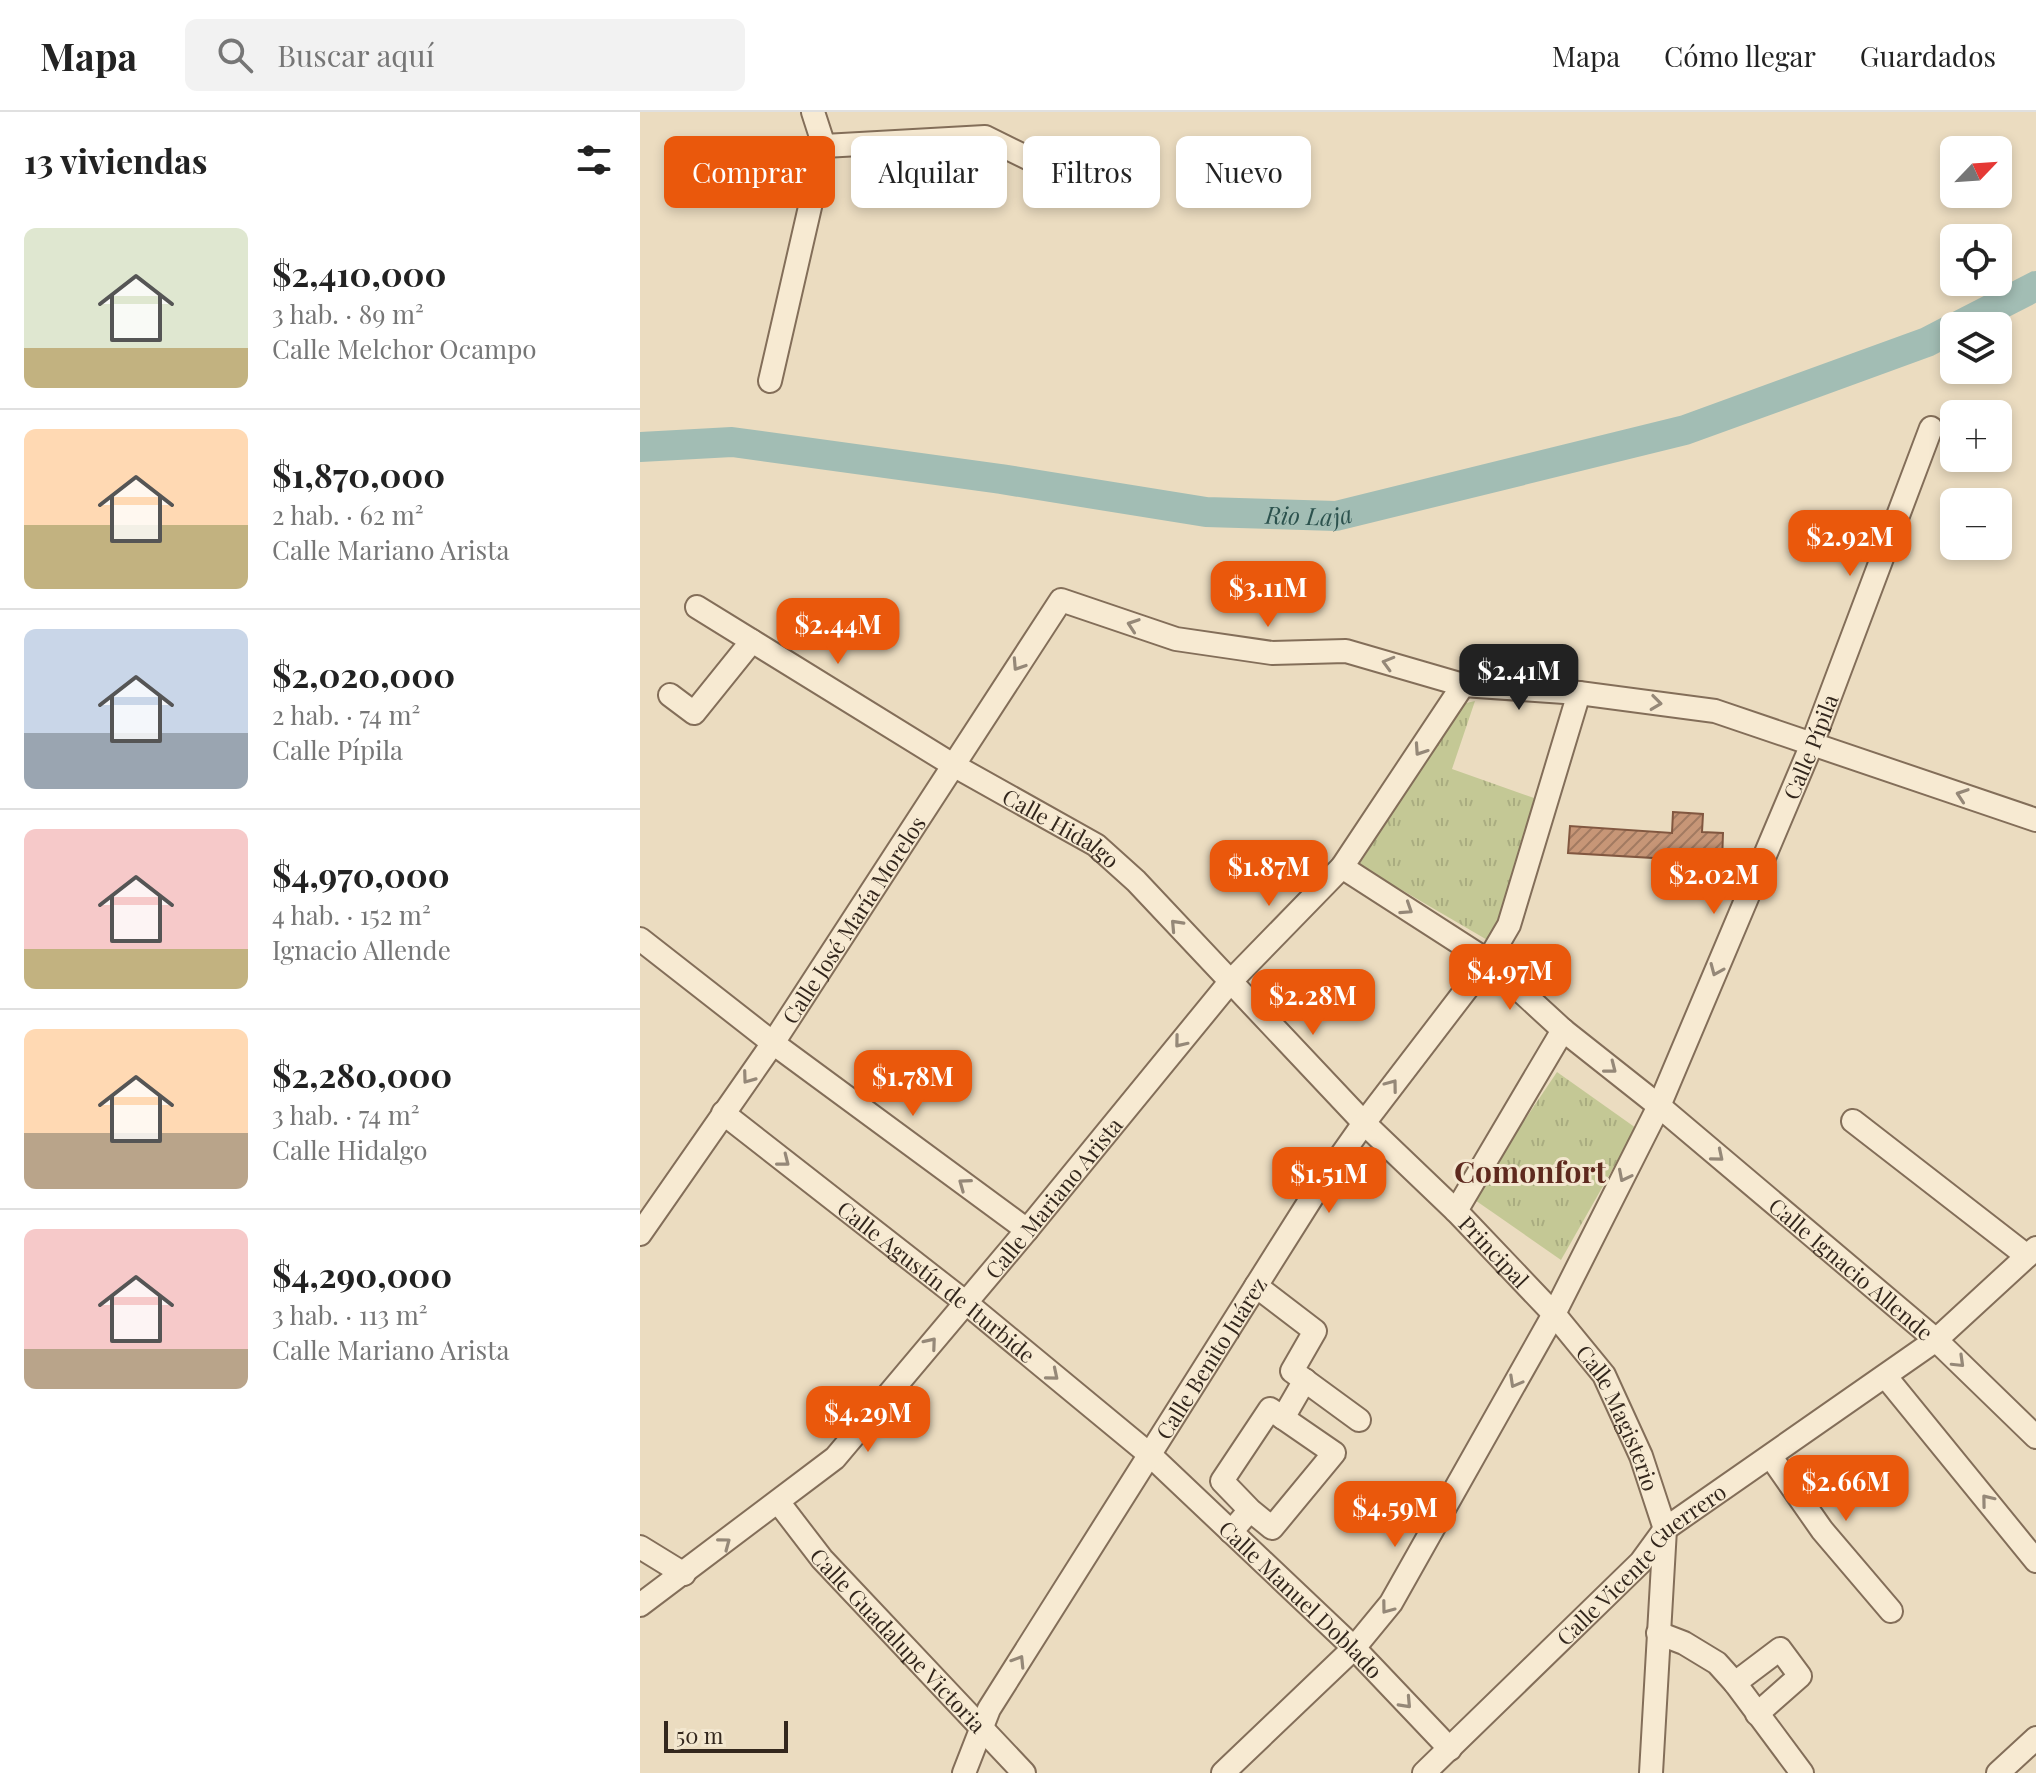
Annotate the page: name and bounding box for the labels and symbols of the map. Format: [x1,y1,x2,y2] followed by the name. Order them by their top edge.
[1940,136,2012,208] north arrow
[1264,497,1355,533] water label: Rio Laja
[1785,510,1915,578] pin: $2.92M
[1203,561,1333,629] pin: $3.11M
[773,598,903,666] pin: $2.44M
[1127,618,1141,634] one-way arrow
[1454,644,1584,712] pin: $2.41M
[1382,656,1396,672] one-way arrow
[1013,657,1028,671] one-way arrow
[1775,690,1844,804] street label: Calle Pípila
[1650,695,1663,712] one-way arrow
[1415,741,1430,756] one-way arrow
[997,781,1126,874] street label: Calle Hidalgo
[1956,788,1970,804] one-way arrow
[775,810,932,1029] street label: Calle José María Morelos
[1204,840,1334,908] pin: $1.87M
[1649,848,1779,916] pin: $2.02M
[1399,899,1413,914] one-way arrow
[1171,920,1186,934] one-way arrow
[1445,944,1575,1012] pin: $4.97M
[1710,962,1726,976] one-way arrow
[1248,969,1378,1037] pin: $2.28M
[1175,1033,1190,1047] one-way arrow
[848,1050,978,1118] pin: $1.78M
[1602,1058,1616,1073] one-way arrow
[743,1069,758,1084] one-way arrow
[1383,1080,1397,1094] one-way arrow
[978,1110,1129,1285] street label: Calle Mariano Arista
[1709,1146,1724,1161] one-way arrow
[1264,1147,1394,1215] pin: $1.51M
[775,1151,789,1166] one-way arrow
[1454,1151,1607,1191] district label: Comonfort
[1618,1167,1633,1182] one-way arrow
[958,1179,973,1193] one-way arrow
[1763,1191,1940,1347] street label: Calle Ignacio Allende
[832,1193,1042,1369] street label: Calle Agustín de Iturbide
[1453,1209,1536,1294] street label: Principal
[1148,1271,1273,1445] street label: Calle Benito Juárez
[921,1338,936,1353] one-way arrow
[1570,1338,1666,1495] street label: Calle Magisterio
[1950,1352,1964,1367] one-way arrow
[1044,1365,1059,1380] one-way arrow
[1509,1373,1525,1388] one-way arrow
[803,1386,933,1454] pin: $4.29M
[1781,1455,1911,1523] pin: $2.66M
[1550,1476,1732,1652] street label: Calle Vicente Guerrero
[1330,1481,1460,1549] pin: $4.59M
[1982,1494,1996,1509] one-way arrow
[1213,1513,1390,1685] street label: Calle Manuel Doblado
[717,1538,731,1552] one-way arrow
[804,1542,993,1739] street label: Calle Guadalupe Victoria
[1382,1599,1396,1614] one-way arrow
[1010,1655,1025,1670] one-way arrow
[1397,1693,1411,1708] one-way arrow
[664,1717,788,1753] scale bar

